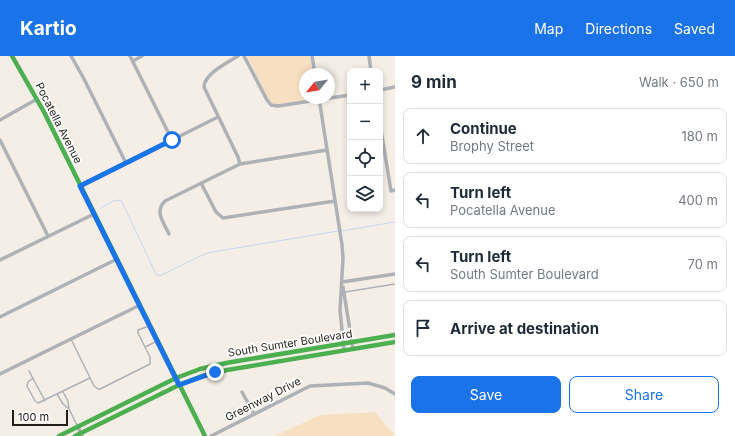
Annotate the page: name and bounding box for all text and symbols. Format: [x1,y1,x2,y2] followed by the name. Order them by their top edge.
[20,17,77,40] text: Kartio
[534,20,563,37] text: Map
[585,20,652,37] text: Directions
[674,20,715,37] text: Saved
[299,68,335,104] north arrow
[347,68,383,212] map controls
[347,68,383,104] button: +
[411,72,457,92] text: 9 min
[639,74,719,90] text: Walk · 650 m
[32,80,86,166] street label: Pocatella Avenue
[347,104,383,140] button: −
[450,119,517,138] text: Continue
[412,125,434,147] icon: ahead
[681,128,718,144] text: 180 m
[163,131,181,149] route start
[450,138,534,154] text: Brophy Street
[347,140,383,176] button: locate
[347,176,383,212] button: layers
[450,183,511,202] text: Turn left
[412,189,434,211] icon: left
[678,192,718,208] text: 400 m
[450,202,556,218] text: Pocatella Avenue
[450,247,511,266] text: Turn left
[412,253,434,275] icon: left
[688,256,718,272] text: 70 m
[450,266,599,282] text: South Sumter Boulevard
[412,317,434,339] icon: arrive
[450,319,599,338] text: Arrive at destination
[227,326,353,360] street label: South Sumter Boulevard
[206,363,224,381] route end
[223,374,303,424] street label: Greenway Drive
[411,376,561,413] button: Save
[569,376,719,413] button: Share
[12,408,68,427] scale bar
[18,410,49,424] text: 100 m

